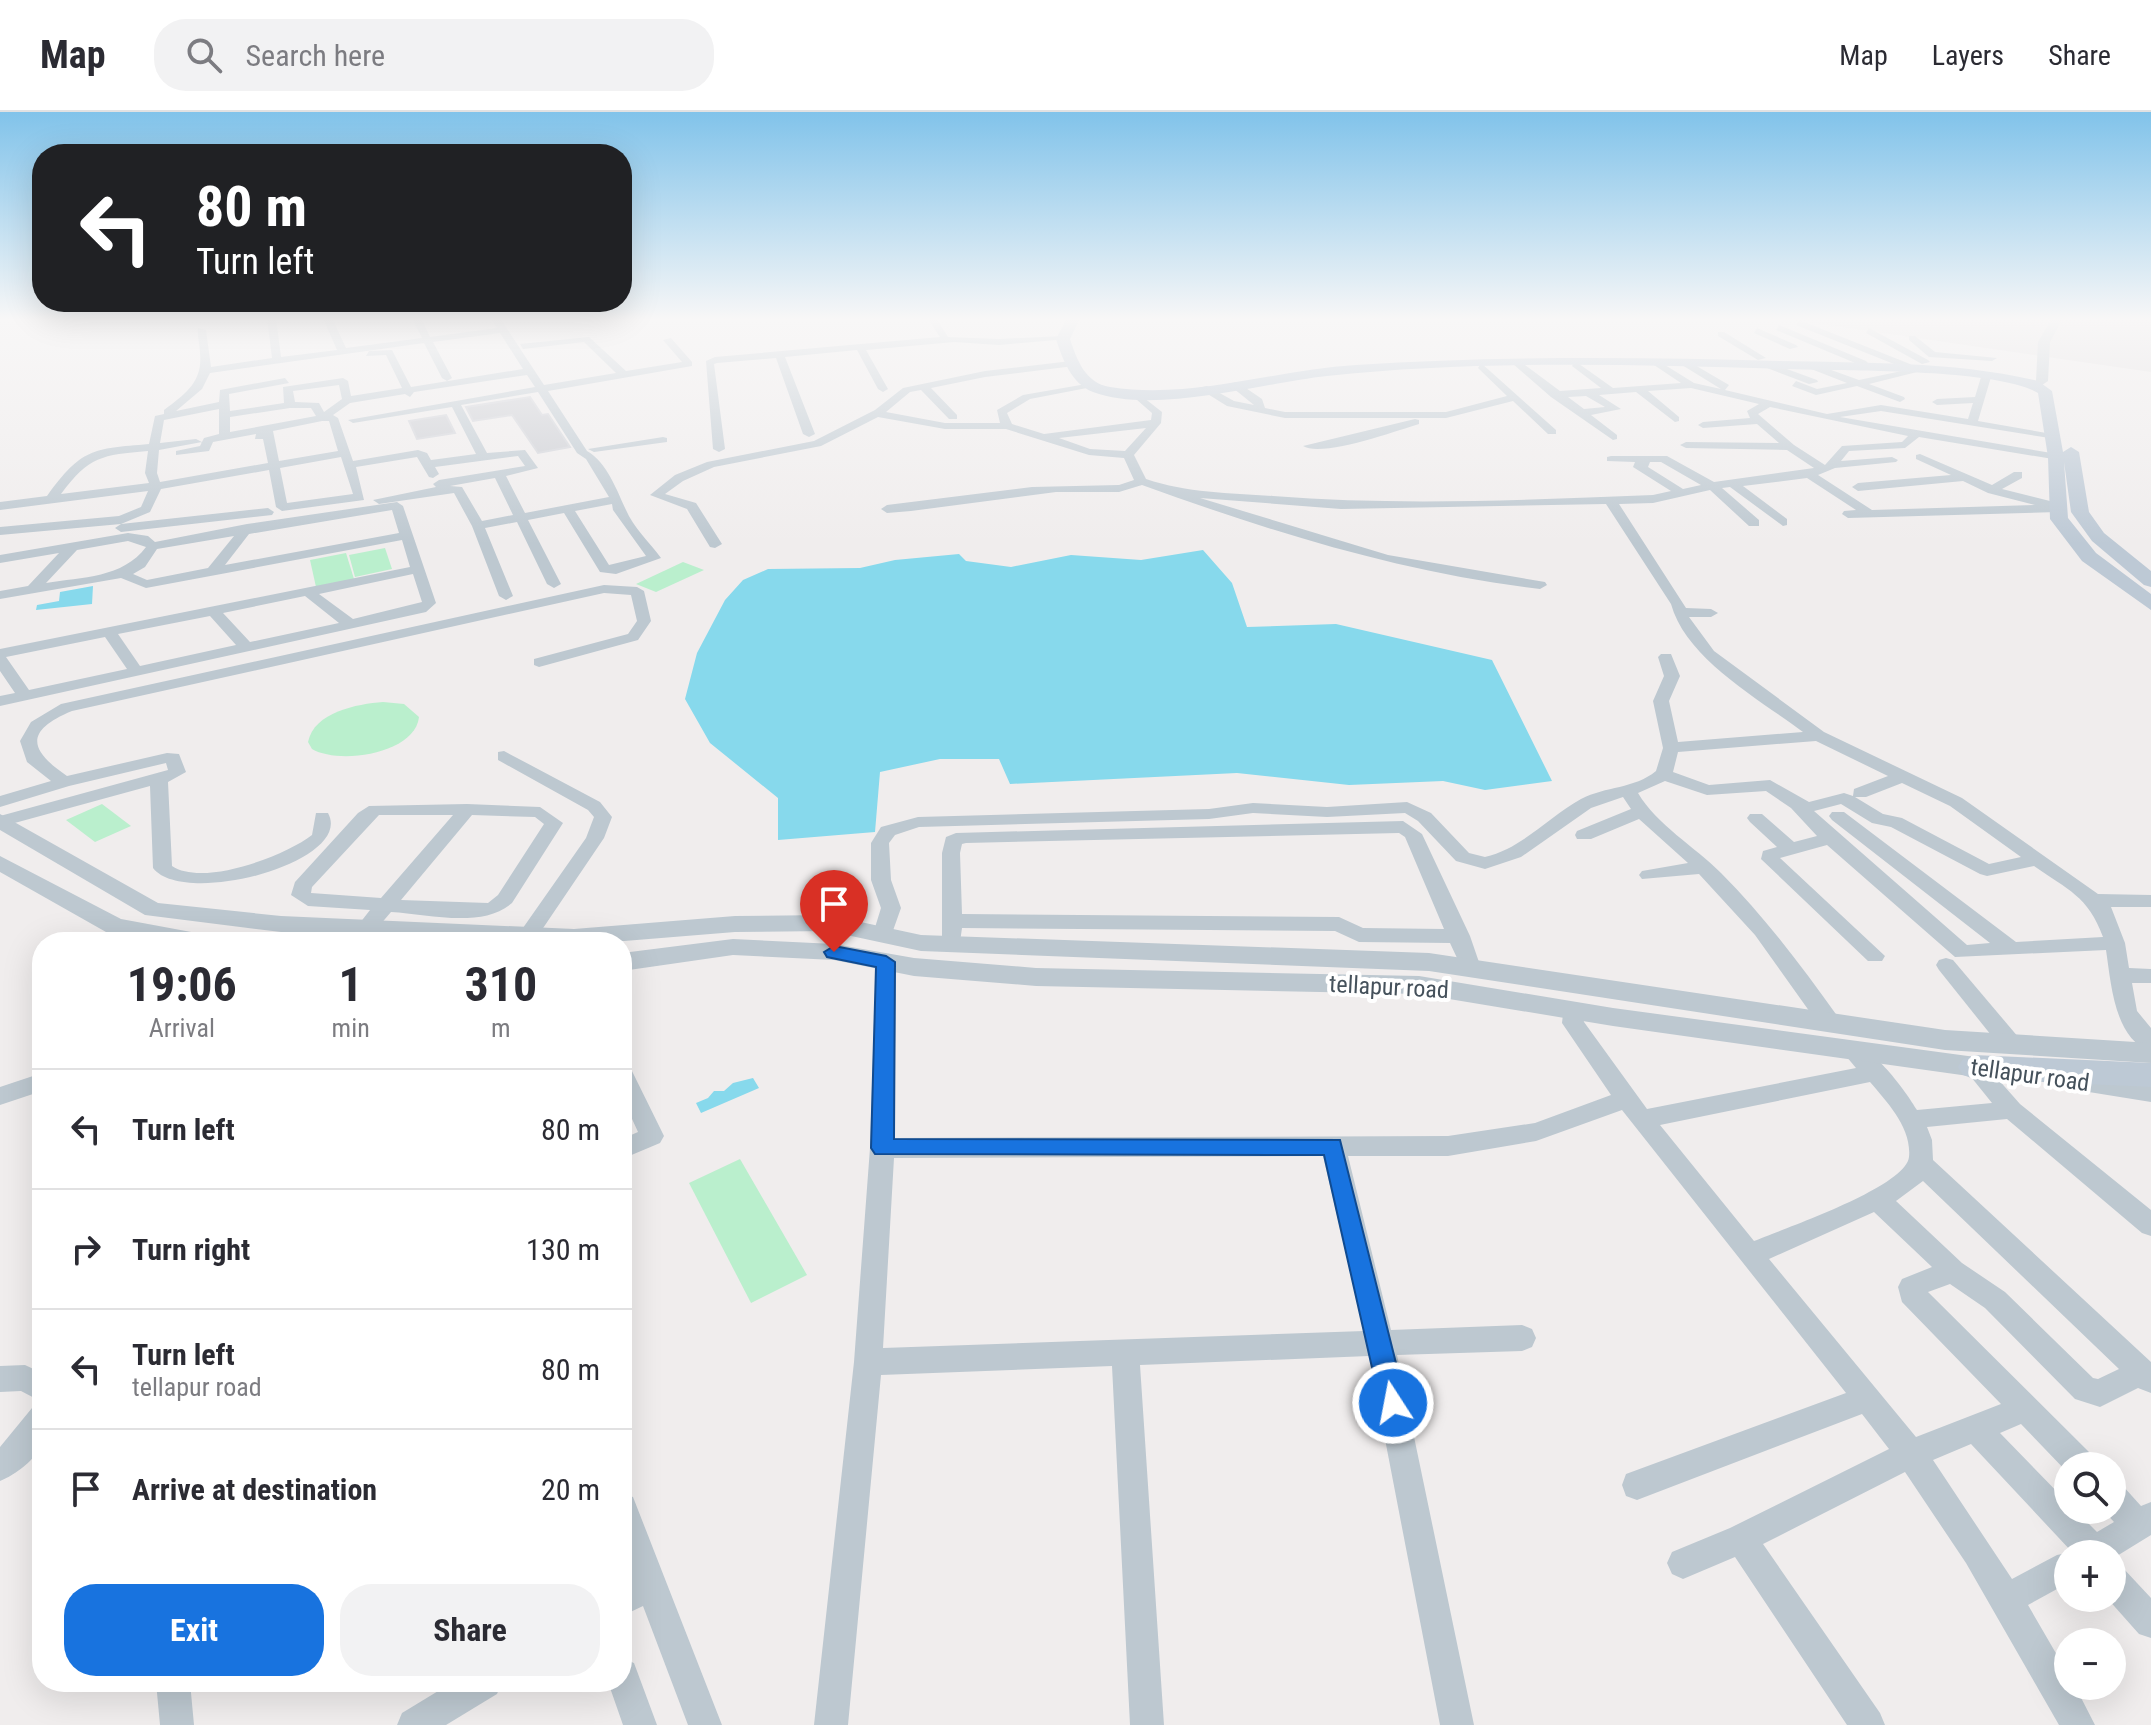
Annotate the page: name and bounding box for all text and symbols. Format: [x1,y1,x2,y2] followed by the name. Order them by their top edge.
[154,19,714,91] search box
[40,33,106,77] text: Map
[182,33,226,77] icon: search
[246,38,385,73] text: Search here
[1839,39,1888,72] text: Map
[1932,39,2004,72] text: Layers
[2048,39,2111,72] text: Share
[196,174,307,240] text: 80 m
[64,176,168,280] icon: left
[196,241,314,283] text: Turn left
[800,870,868,952] pin
[812,882,856,926] icon: arrive
[127,956,237,1013] text: 19:06
[339,956,363,1013] text: 1
[464,956,537,1013] text: 310
[1329,970,1449,1004] street label: tellapur road
[149,1013,215,1043] text: Arrival
[332,1013,370,1043] text: min
[491,1013,511,1043] text: m
[1969,1053,2091,1097] street label: tellapur road
[64,1107,108,1151] icon: left
[132,1112,235,1147] text: Turn left
[541,1112,600,1147] text: 80 m
[64,1227,108,1271] icon: right
[132,1232,250,1267] text: Turn right
[526,1232,600,1267] text: 130 m
[132,1337,235,1372] text: Turn left
[64,1347,108,1391] icon: left
[541,1352,600,1387] text: 80 m
[1351,1361,1435,1445] position arrow
[132,1372,262,1402] text: tellapur road
[2054,1452,2126,1700] map controls
[2054,1452,2126,1524] button: search
[64,1467,108,1511] icon: arrive
[132,1472,377,1507] text: Arrive at destination
[541,1472,600,1507] text: 20 m
[2054,1540,2126,1612] button: +
[64,1584,324,1676] button: Exit
[340,1584,600,1676] button: Share
[2054,1628,2126,1700] button: −

